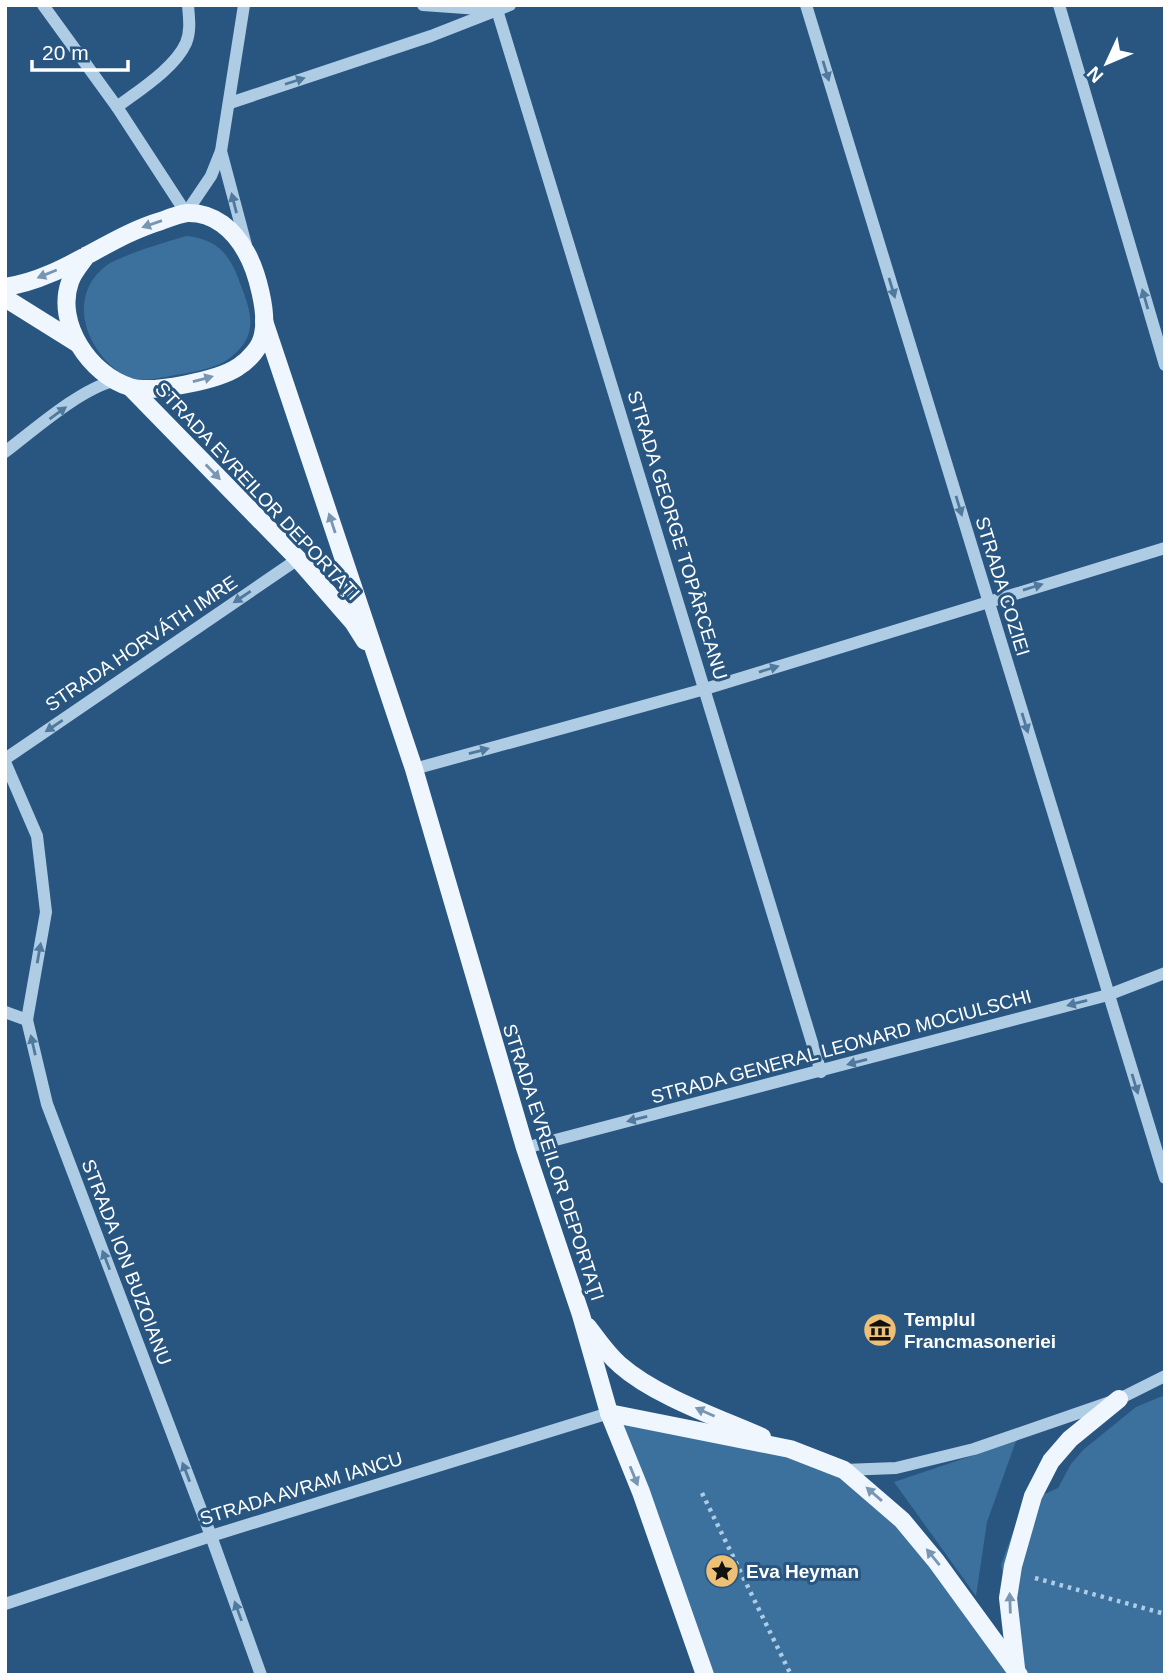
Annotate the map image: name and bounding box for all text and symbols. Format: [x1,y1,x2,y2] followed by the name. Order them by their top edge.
[32,28,128,72] scale bar
[1072,28,1142,98] north arrow
[42,41,89,64] text: 20 m
[821,60,831,81] one-way arrow
[1083,62,1107,87] text: N
[284,75,305,86] one-way arrow
[228,192,239,214] one-way arrow
[141,219,162,230] one-way arrow
[36,268,57,279] one-way arrow
[888,278,898,299] one-way arrow
[1140,289,1150,310] one-way arrow
[193,374,214,384] one-way arrow
[151,378,364,604] street label: STRADA EVREILOR DEPORTAŢI
[623,388,732,682] street label: STRADA GEORGE TOPÂRCEANU
[49,406,67,420] one-way arrow
[204,463,221,480] one-way arrow
[954,495,964,516] one-way arrow
[326,513,337,534] one-way arrow
[971,514,1034,658] street label: STRADA COZIEI
[41,571,241,715] street label: STRADA HORVÁTH IMRE
[1023,582,1044,592] one-way arrow
[233,590,251,604] one-way arrow
[759,663,780,674] one-way arrow
[1021,713,1031,734] one-way arrow
[45,719,63,733] one-way arrow
[469,745,491,756] one-way arrow
[34,942,45,964] one-way arrow
[649,985,1034,1107] street label: STRADA GENERAL LEONARD MOCIULSCHI
[1066,998,1088,1009] one-way arrow
[499,1021,608,1303] street label: STRADA EVREILOR DEPORTAŢI
[27,1034,38,1056] one-way arrow
[846,1057,868,1068] one-way arrow
[1131,1073,1141,1094] one-way arrow
[626,1114,648,1125] one-way arrow
[78,1156,175,1368] street label: STRADA ION BUZOIANU
[100,1249,111,1270] one-way arrow
[904,1309,1056,1352] place label: Templul Francmasoneriei
[861,1311,899,1349] museum icon: Templul Francmasoneriei
[695,1406,715,1418] one-way arrow
[197,1448,405,1529] street label: STRADA AVRAM IANCU
[181,1462,192,1483] one-way arrow
[629,1466,640,1487] one-way arrow
[865,1487,882,1502] one-way arrow
[925,1548,940,1566] one-way arrow
[703,1552,741,1590] place icon: Eva Heyman
[746,1561,859,1582] place label: Eva Heyman
[1004,1592,1015,1614] one-way arrow
[232,1600,243,1621] one-way arrow

